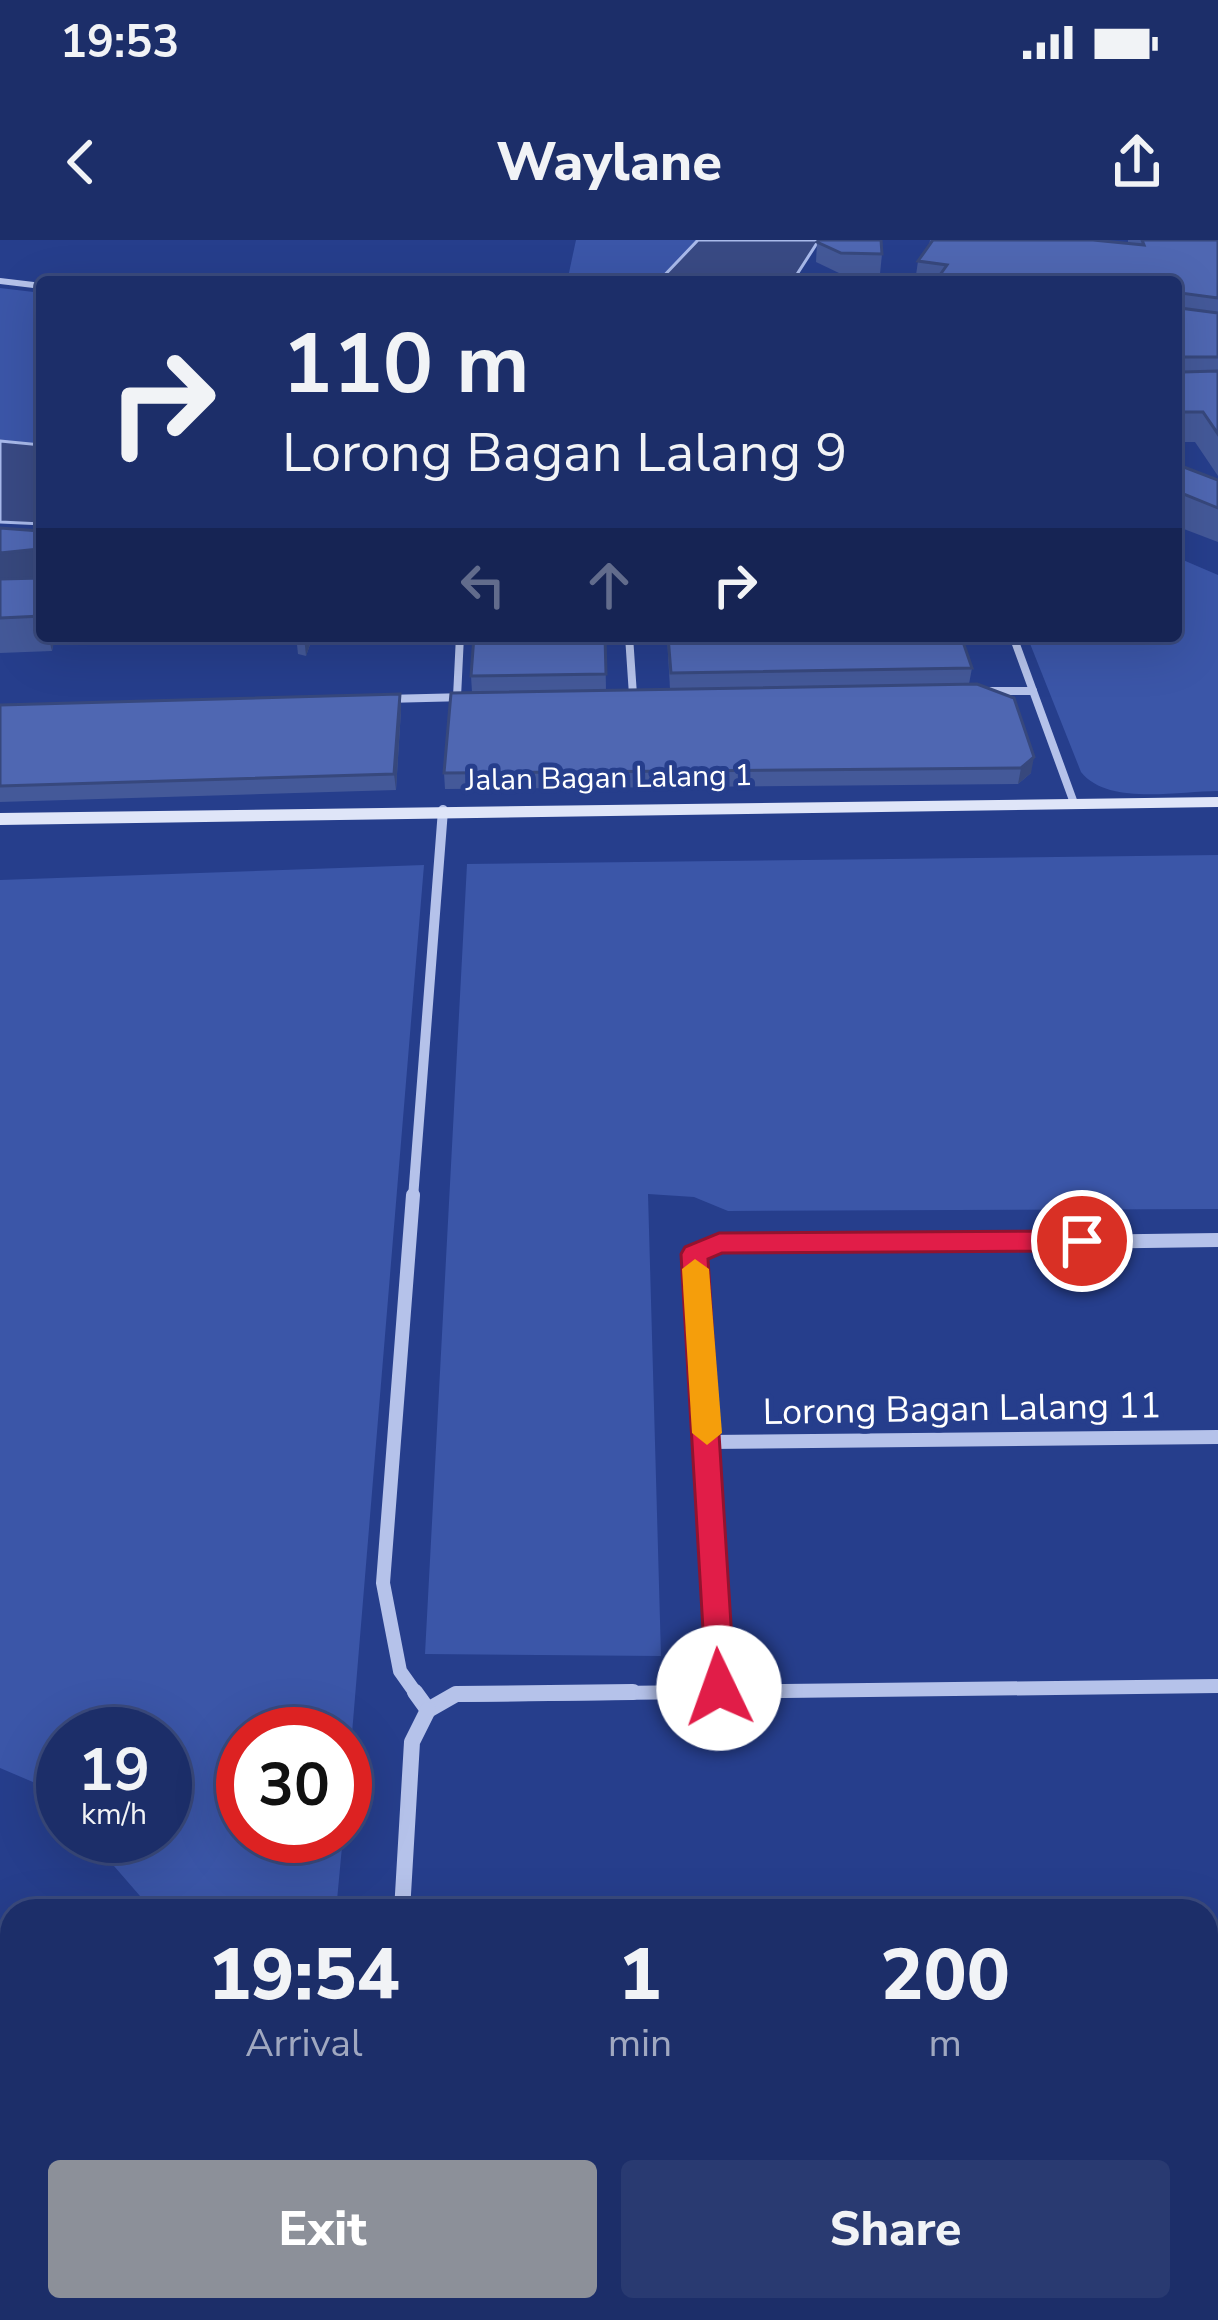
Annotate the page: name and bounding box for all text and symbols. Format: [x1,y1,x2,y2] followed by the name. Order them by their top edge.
[60,12,179,73] text: 19:53
[496,125,722,199] text: Waylane
[48,129,114,195] icon: back
[1104,129,1170,195] icon: share
[282,307,530,422] text: 110 m
[84,324,240,480] icon: right
[282,416,847,490] text: Lorong Bagan Lalang 9
[450,552,516,618] icon: left
[576,552,642,618] icon: ahead
[702,552,768,618] icon: right
[464,755,753,801] street label: Jalan Bagan Lalang 1
[1031,1190,1133,1292] pin
[1049,1208,1115,1274] icon: arrive
[762,1381,1162,1437] street label: Lorong Bagan Lalang 11
[656,1625,782,1751] position arrow
[216,1707,372,1863] speed limit sign: 30
[78,1729,150,1811] text: 19
[81,1794,147,1835] text: km/h
[208,1926,400,2024] text: 19:54
[618,1926,662,2024] text: 1
[880,1926,1010,2024] text: 200
[245,2017,362,2070] text: Arrival
[608,2017,672,2070] text: min
[928,2017,962,2070] text: m
[48,2160,597,2298] button: Exit
[621,2160,1170,2298] button: Share

